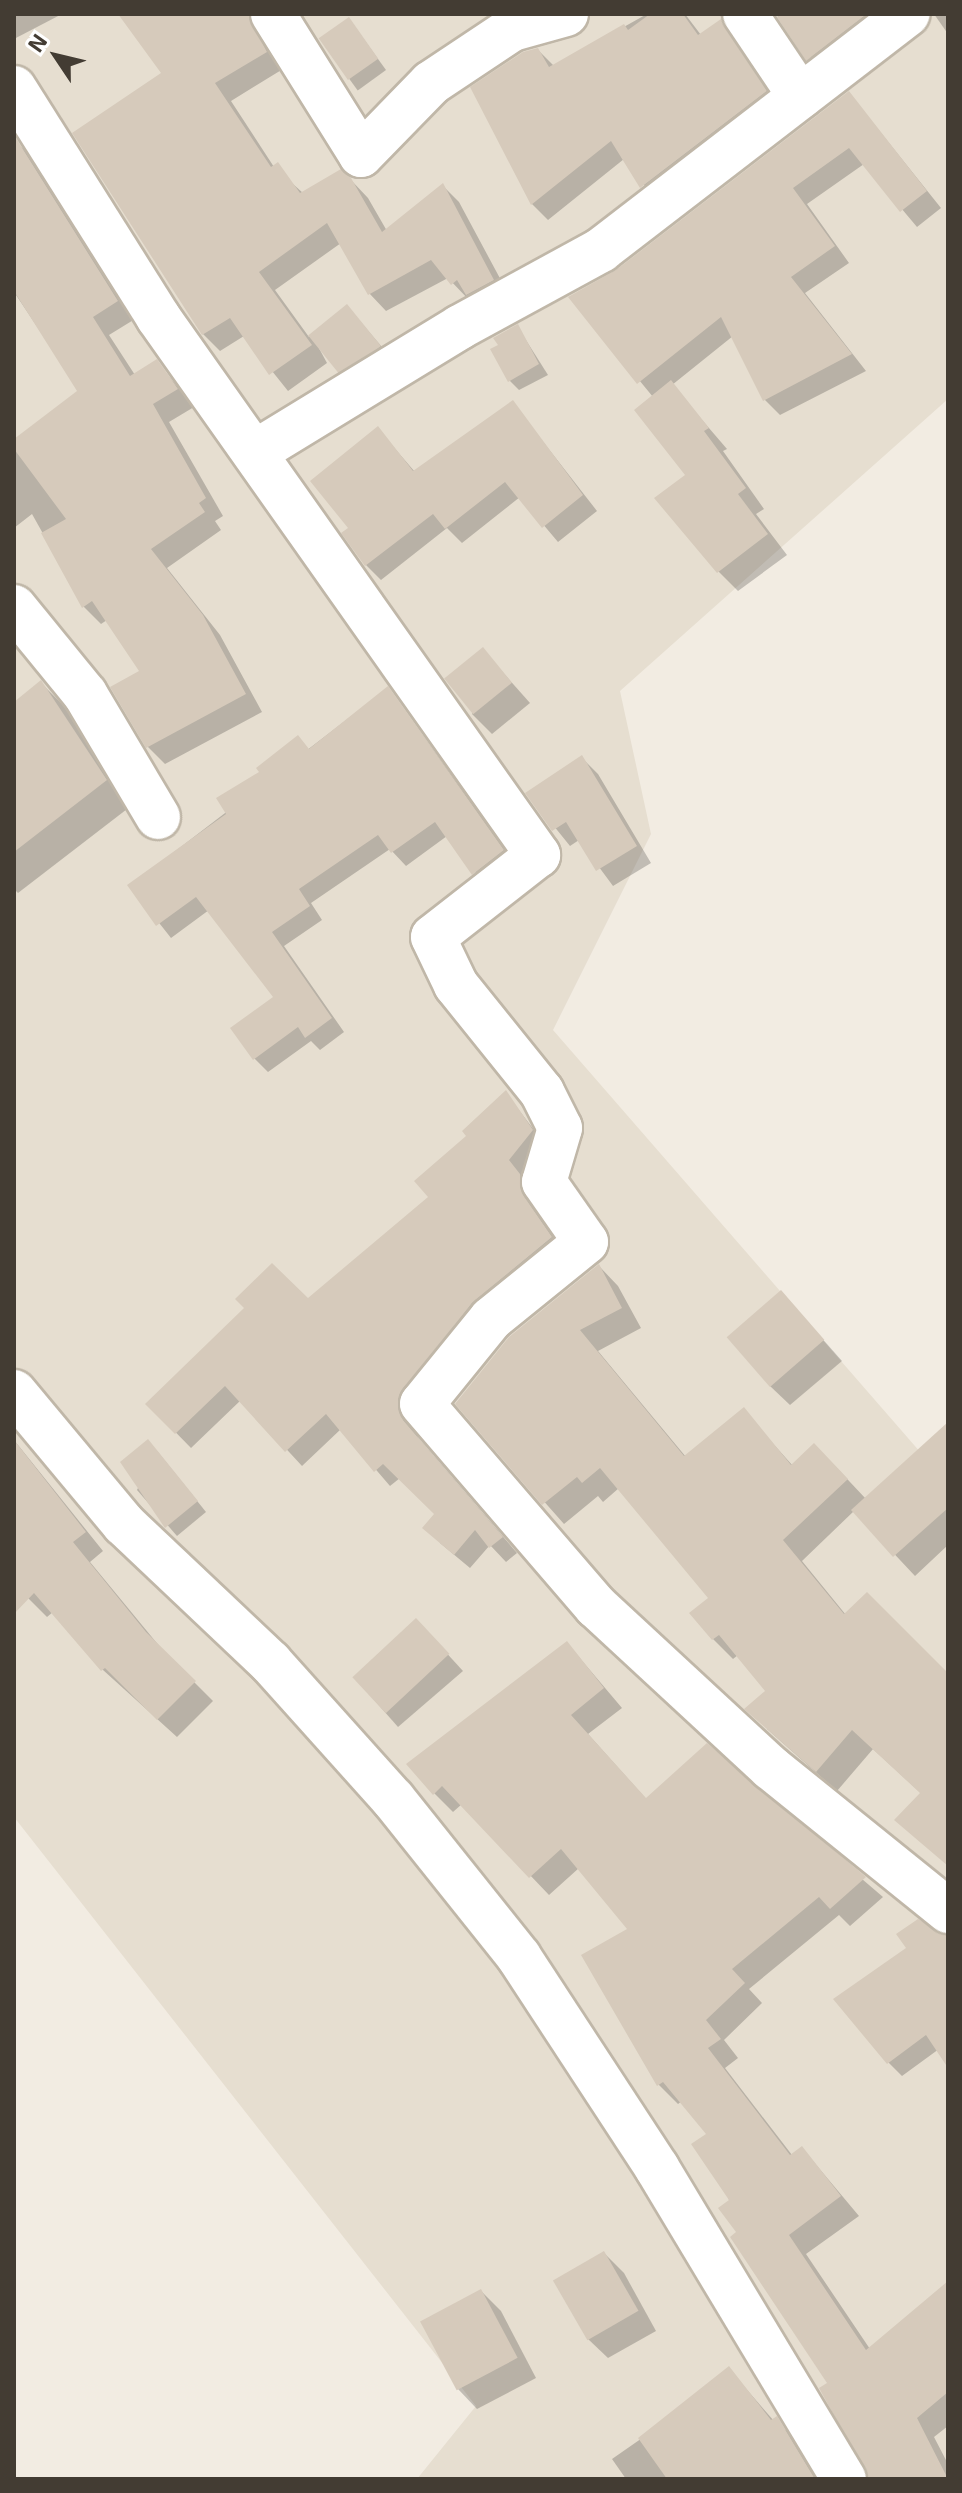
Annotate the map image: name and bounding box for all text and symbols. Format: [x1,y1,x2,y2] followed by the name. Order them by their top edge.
[16,16,96,96] north arrow
[21,28,52,56] text: N

